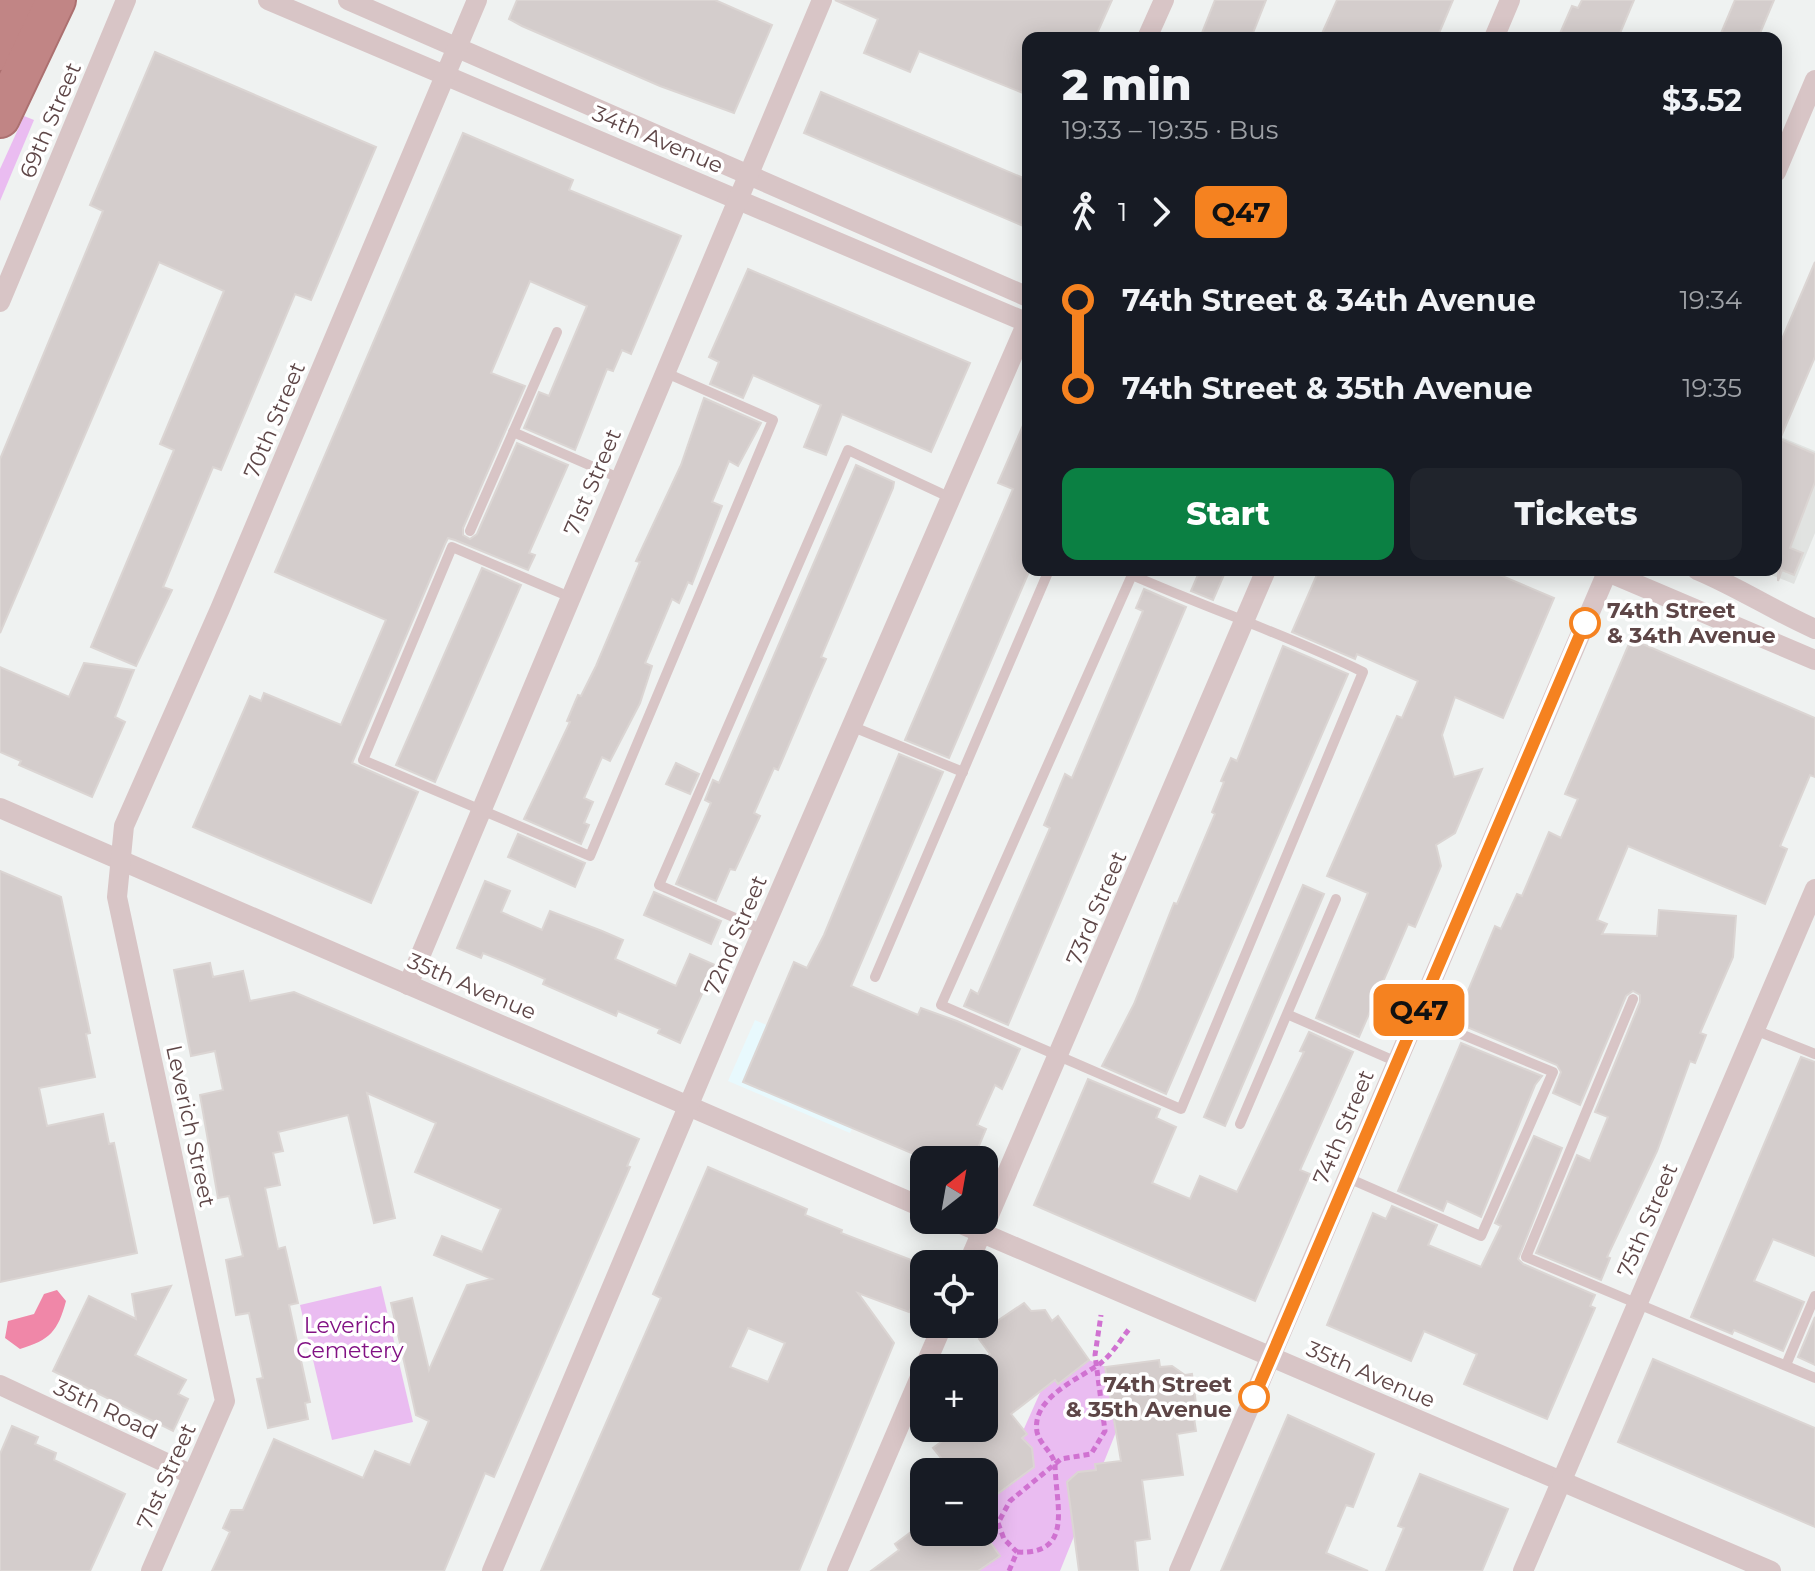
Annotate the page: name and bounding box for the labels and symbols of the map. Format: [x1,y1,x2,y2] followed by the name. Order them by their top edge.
[14,58,87,182] street label: 69th Street
[588,100,727,179] street label: 34th Avenue
[238,358,311,482] street label: 70th Street
[558,425,627,540] street label: 71st Street
[1607,597,1776,649] place label: 74th Street & 34th Avenue
[1570,608,1600,638] marker: 74th Street & 34th Avenue
[1060,847,1133,969] street label: 73rd Street
[698,871,773,999] street label: 72nd Street
[403,947,540,1026] street label: 35th Avenue
[1373,984,1465,1036] line badge: Q47
[160,1043,221,1210] street label: Leverich Street
[1307,1066,1380,1189] street label: 74th Street
[910,1146,998,1234] north arrow
[1611,1159,1684,1281] street label: 75th Street
[296,1312,404,1364] park label: Leverich Cemetery
[1302,1335,1439,1414] street label: 35th Avenue
[1066,1371,1232,1423] place label: 74th Street & 35th Avenue
[49,1374,162,1445] street label: 35th Road
[1239,1382,1269,1412] marker: 74th Street & 35th Avenue
[131,1419,202,1533] street label: 71st Street

